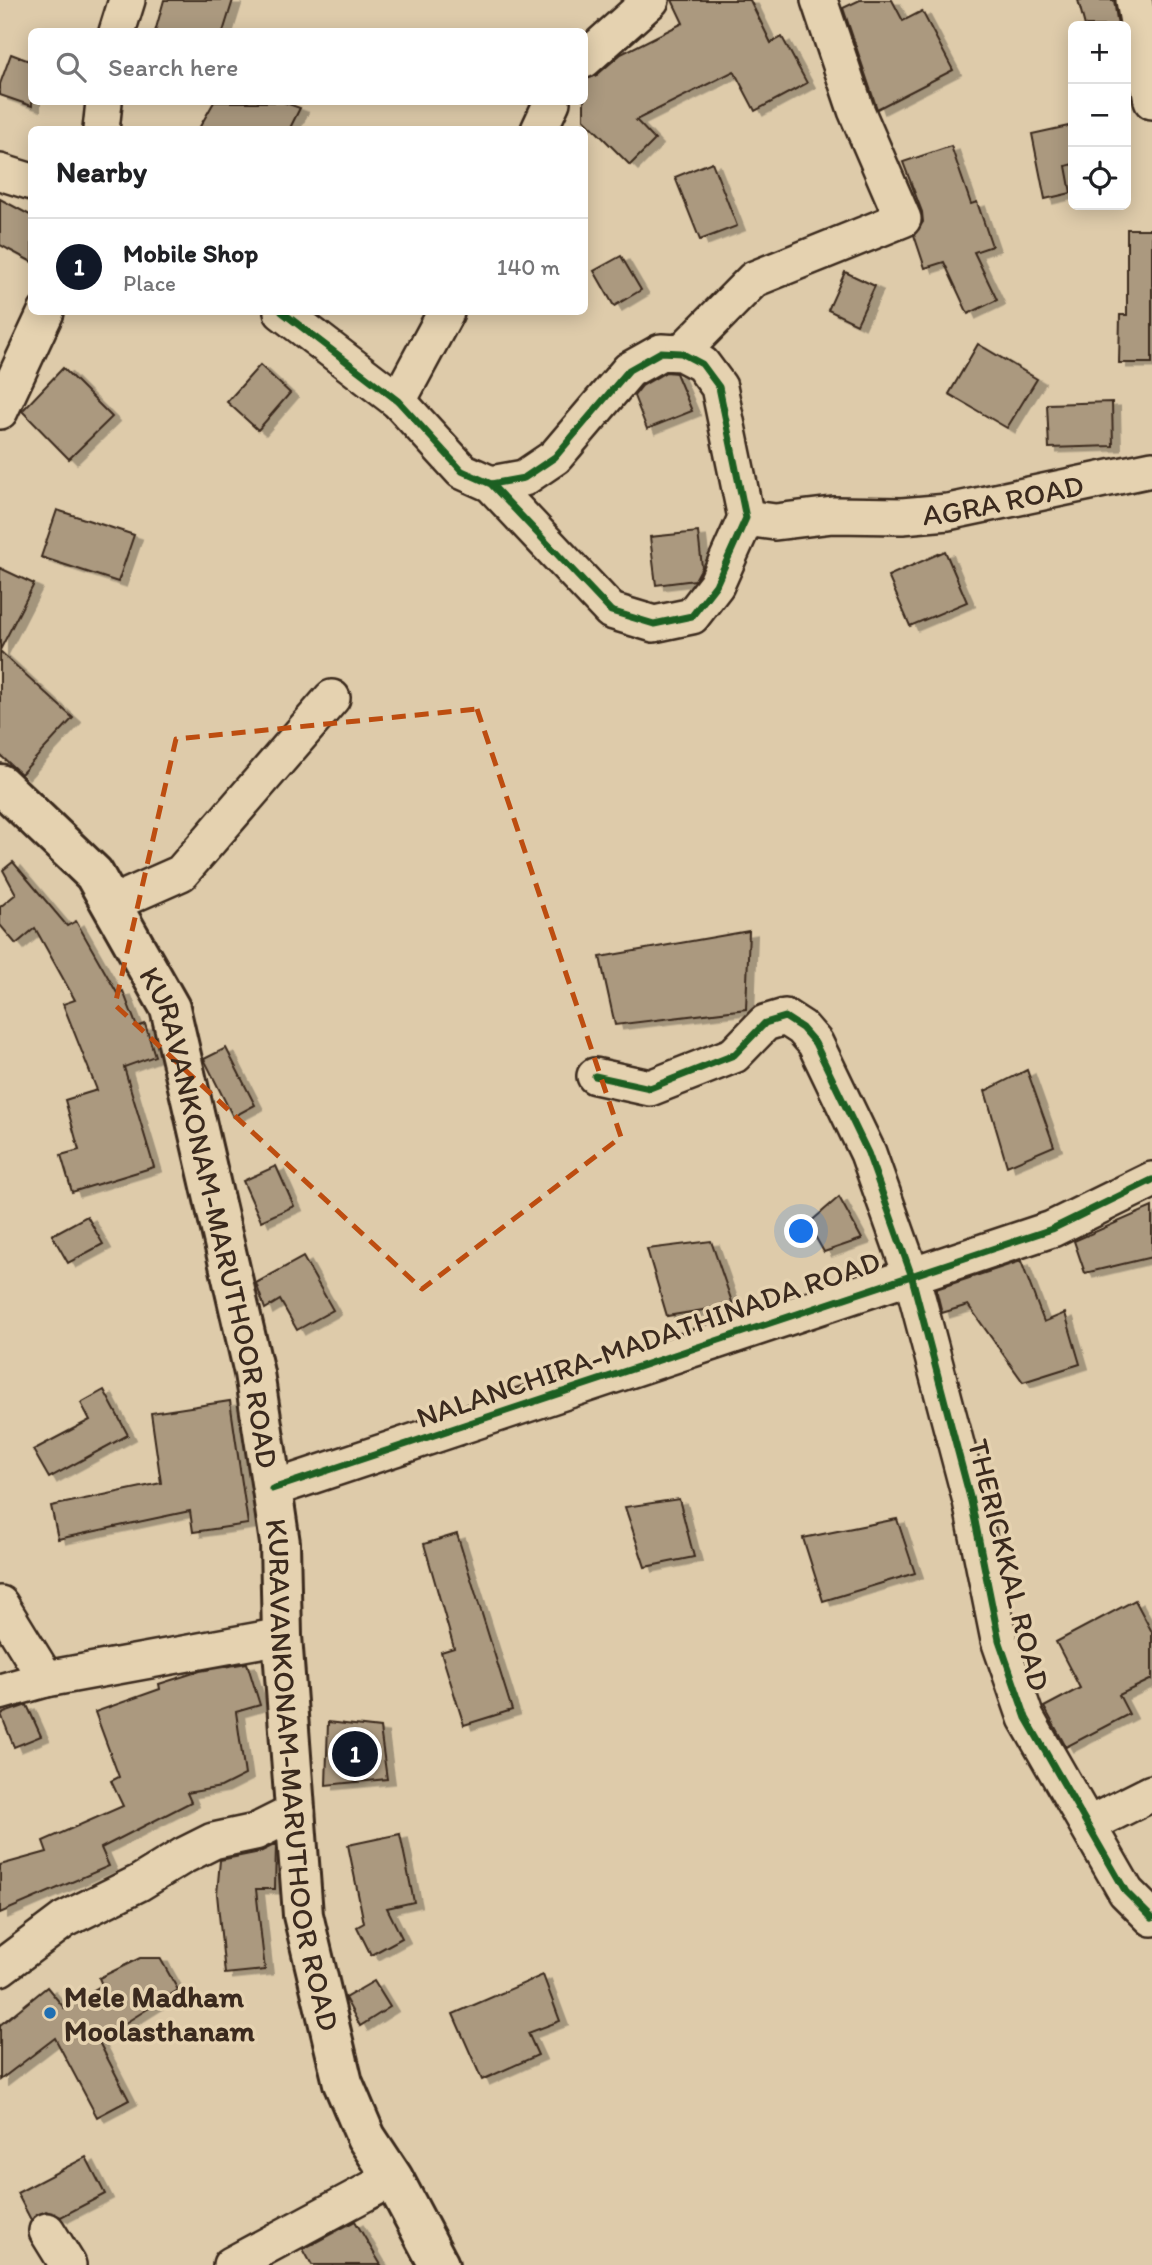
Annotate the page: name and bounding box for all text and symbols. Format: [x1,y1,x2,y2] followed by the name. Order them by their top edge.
[1068,21,1131,210] map controls
[1068,21,1131,84] button: +
[28,28,588,105] search box
[52,48,90,86] icon: search
[108,51,238,83] text: Search here
[1068,84,1131,147] button: −
[1068,147,1131,210] button: locate
[56,153,147,190] text: Nearby
[123,237,258,269] text: Mobile Shop
[74,253,84,281] text: 1
[497,253,560,281] text: 140 m
[123,269,176,297] text: Place
[921,465,1087,533] street label: AGRA ROAD
[132,960,287,1471] street label: KURAVANKONAM-MARUTHOOR ROAD
[784,1214,818,1248] your location
[411,1242,885,1436] street label: NALANCHIRA-MADATHINADA ROAD
[960,1435,1058,1695] street label: THERICKKAL ROAD
[258,1516,348,2034] street label: KURAVANKONAM-MARUTHOOR ROAD
[332,1728,378,1780] pin: 1
[64,1978,255,2049] place label: Mele Madham Moolasthanam
[42,2005,58,2021] marker: Mele Madham Moolasthanam

